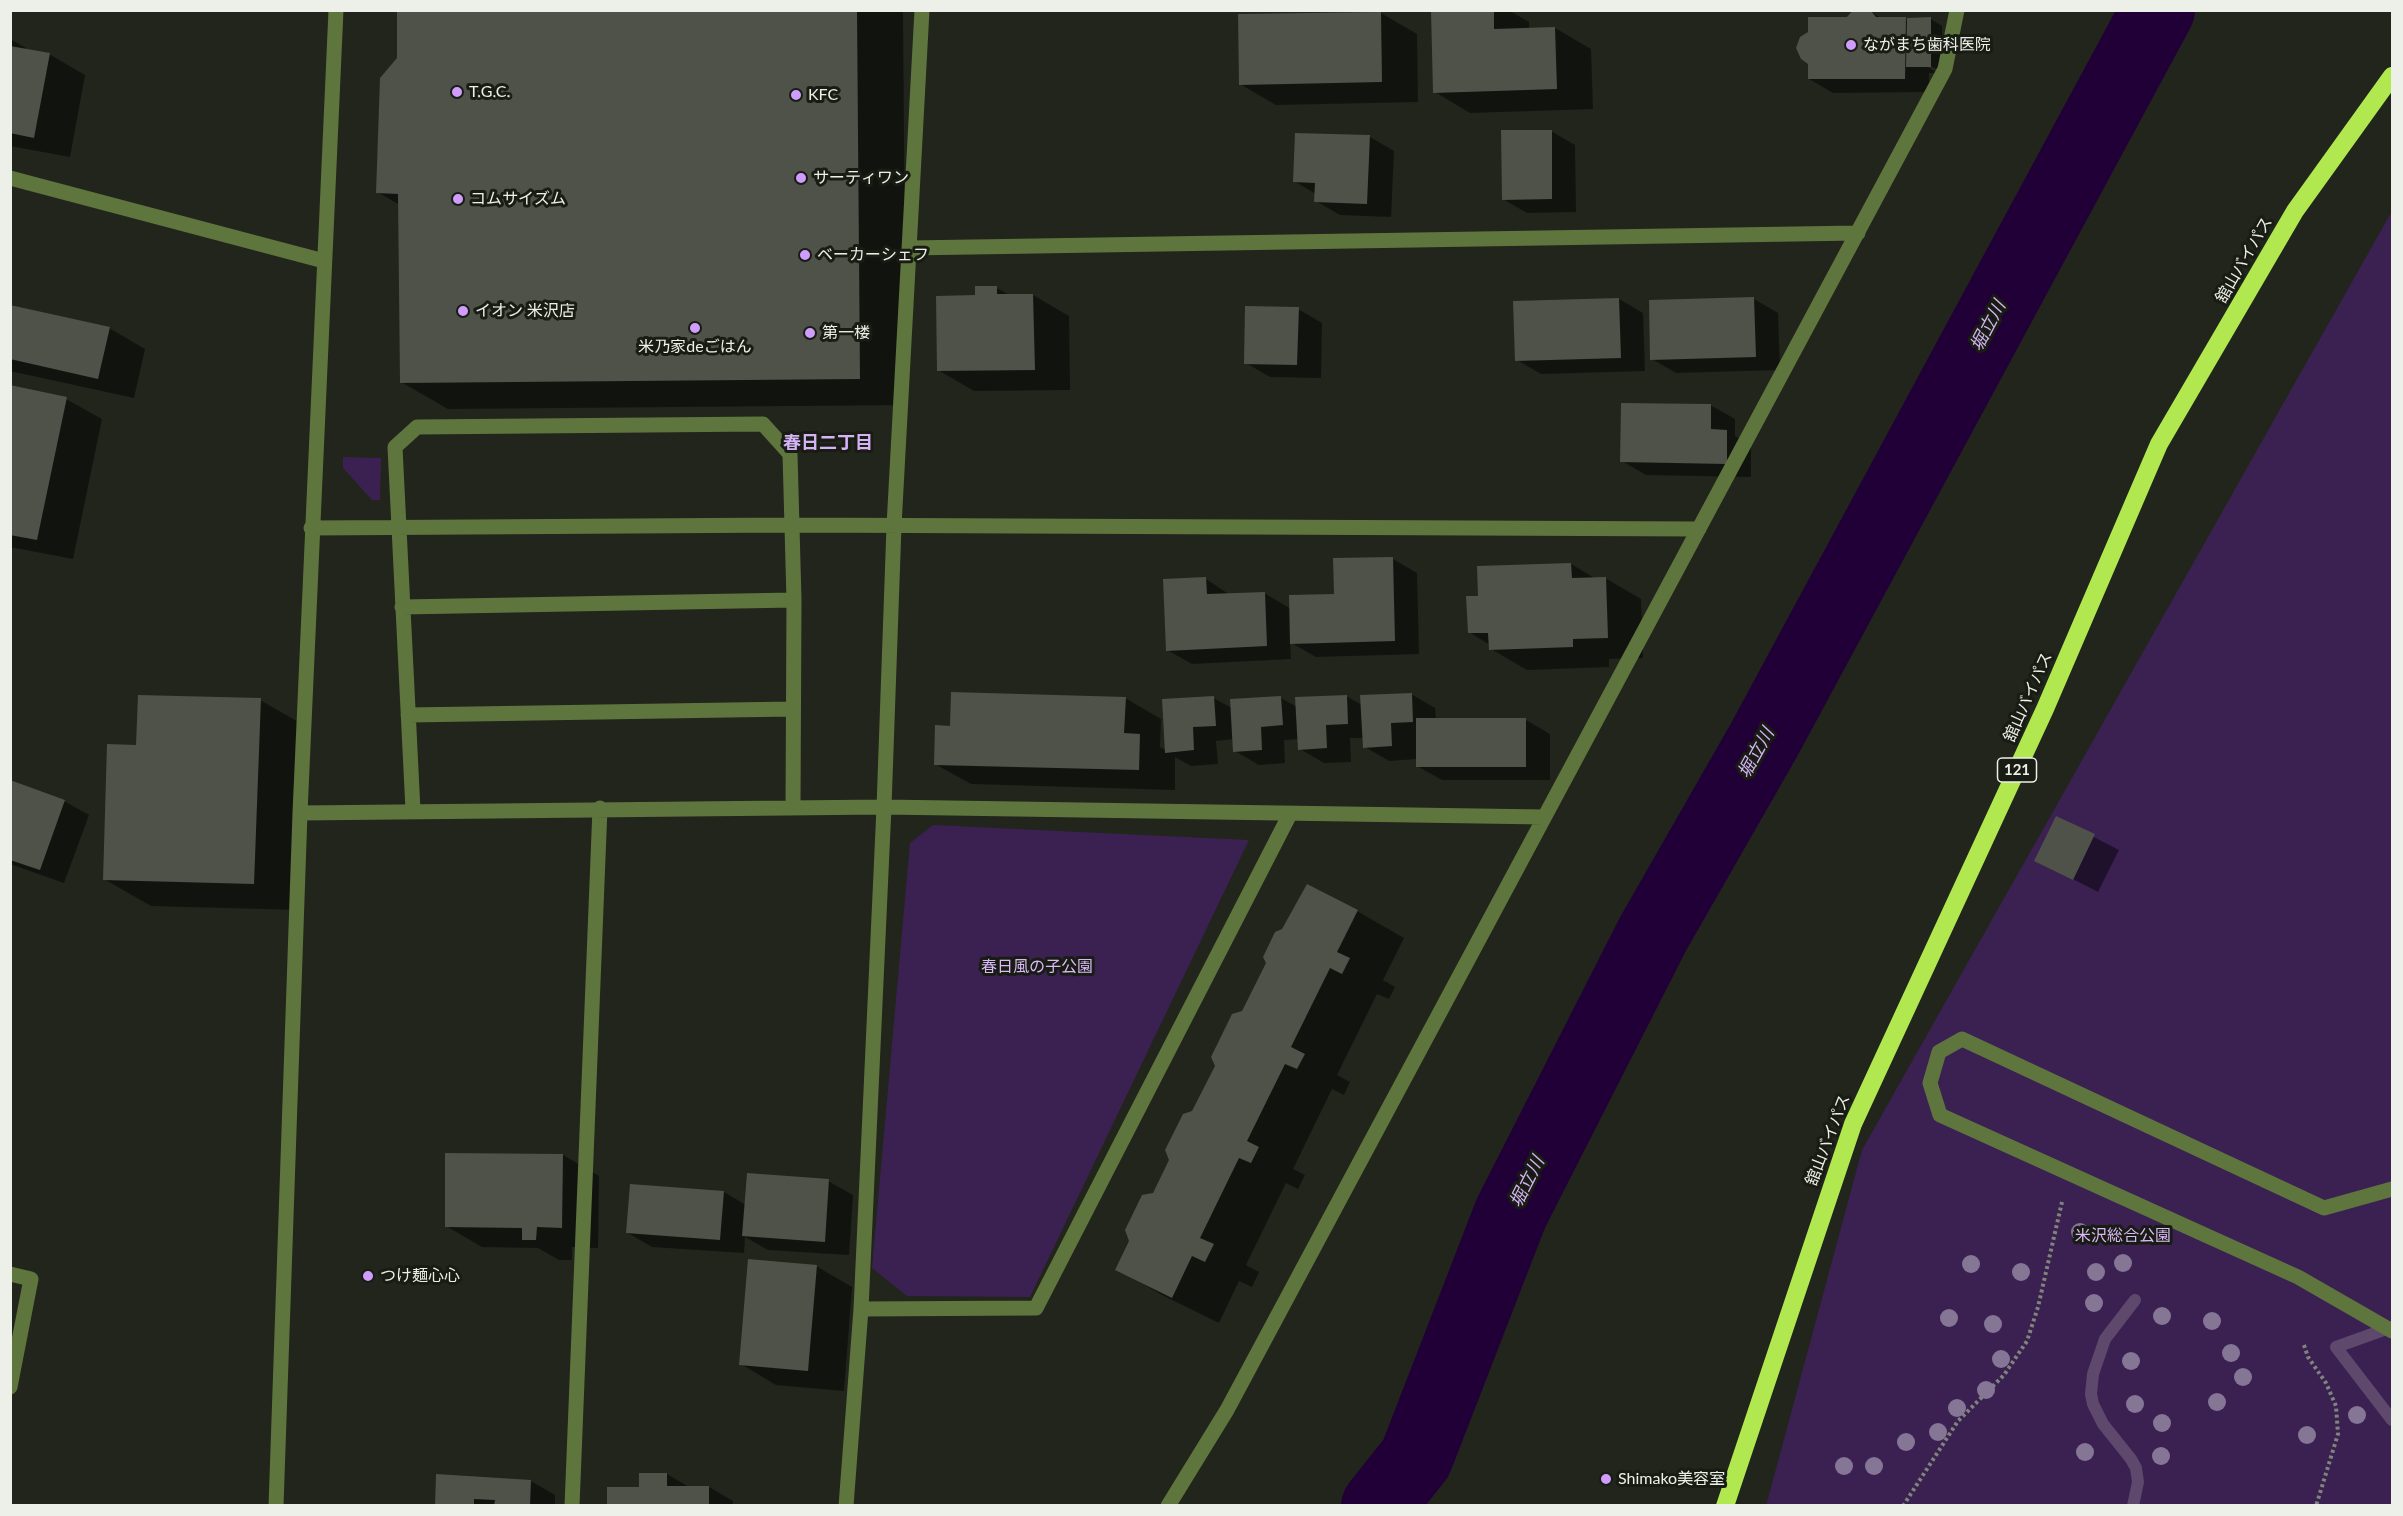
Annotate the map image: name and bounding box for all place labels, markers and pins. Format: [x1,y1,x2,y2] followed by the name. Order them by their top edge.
[1863,35,1991,55] place label: ながまち歯科医院
[1844,38,1858,52] marker: ながまち歯科医院
[469,82,510,102] place label: T.G.C.
[450,85,464,99] marker: T.G.C.
[808,85,838,105] place label: KFC
[789,88,803,102] marker: KFC
[813,168,909,188] place label: サーティワン
[794,171,808,185] marker: サーティワン
[470,189,566,209] place label: コムサイズム
[451,192,465,206] marker: コムサイズム
[817,245,929,265] place label: ベーカーシェフ
[798,248,812,262] marker: ベーカーシェフ
[475,301,575,321] place label: イオン 米沢店
[456,304,470,318] marker: イオン 米沢店
[688,321,702,335] marker: 米乃家deごはん
[822,323,870,343] place label: 第一楼
[803,326,817,340] marker: 第一楼
[638,337,752,357] place label: 米乃家deごはん
[380,1266,460,1286] place label: つけ麺心心
[361,1269,375,1283] marker: つけ麺心心
[1618,1469,1725,1489] place label: Shimako美容室
[1599,1472,1613,1486] marker: Shimako美容室

